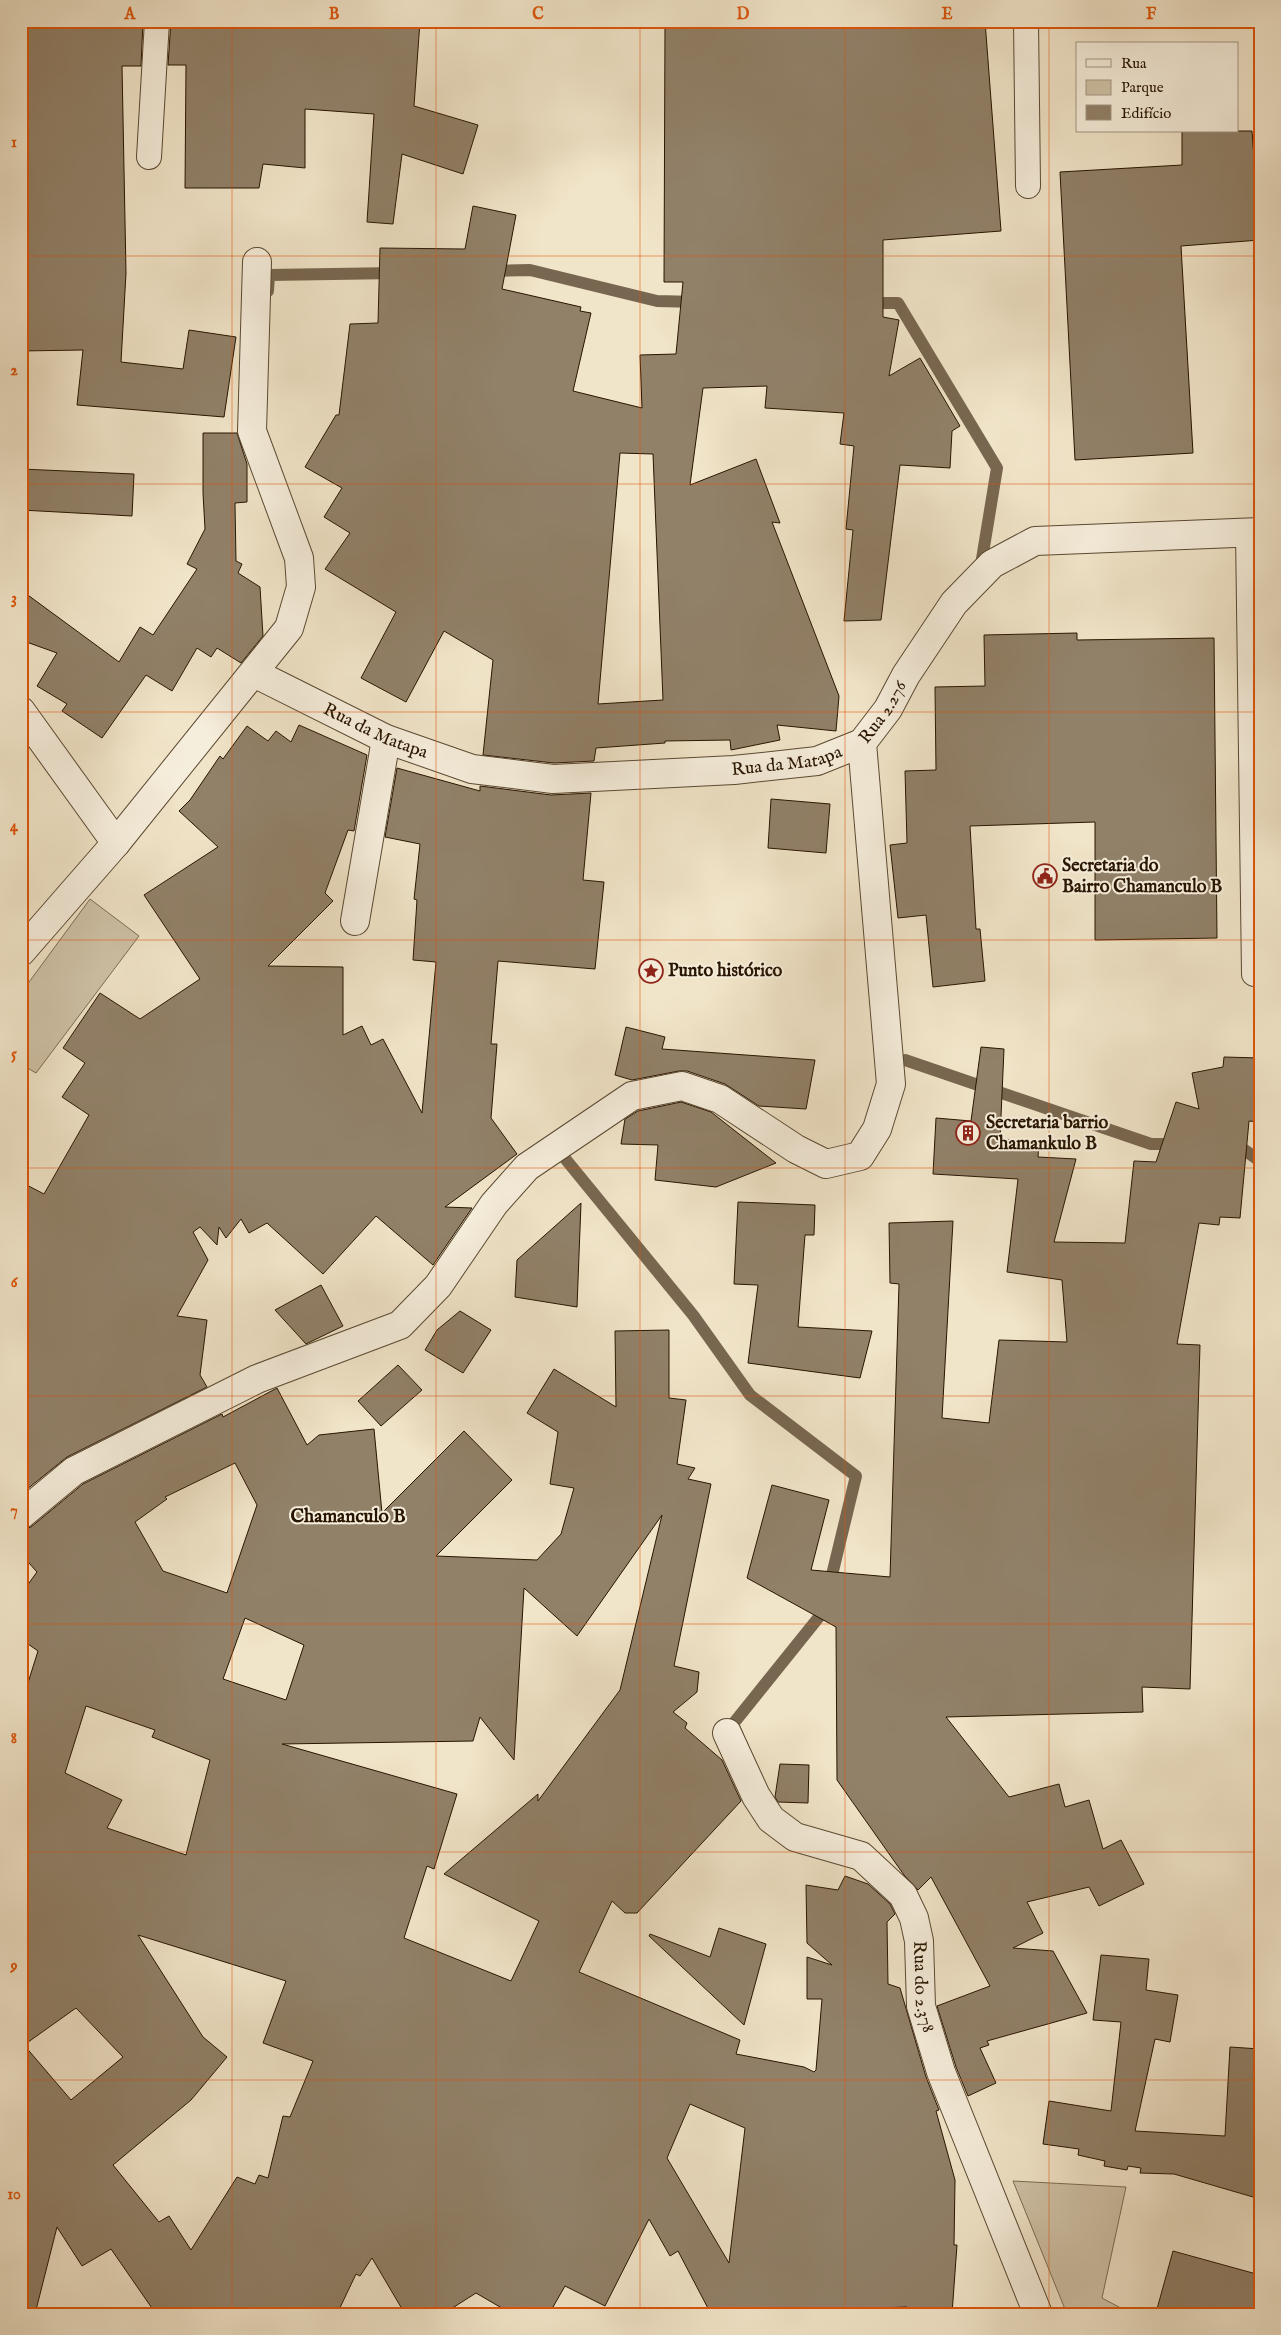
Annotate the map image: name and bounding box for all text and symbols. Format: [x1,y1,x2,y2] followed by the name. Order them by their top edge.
[124,5,137,25] text: A
[329,5,340,25] text: B
[532,5,544,25] text: C
[737,5,750,25] text: D
[941,5,953,25] text: E
[1146,5,1157,25] text: F
[1076,42,1238,132] legend
[1121,54,1147,73] text: Rua
[1121,78,1164,97] text: Parque
[1121,104,1171,123] text: Edifício
[11,133,17,153] text: 1
[10,361,18,381] text: 2
[11,589,17,609] text: 3
[854,676,913,749] street label: Rua 2.276
[319,698,431,764] street label: Rua da Matapa
[730,741,846,782] street label: Rua da Matapa
[10,817,19,837] text: 4
[1062,855,1222,899] place label: Secretaria do Bairro Chamanculo B
[1032,863,1058,889] public building icon: Secretaria do Bairro Chamanculo B
[638,958,664,984] place icon: Punto histórico
[668,960,783,983] place label: Punto histórico
[11,1045,17,1065] text: 5
[986,1112,1109,1156] place label: Secretaria barrio Chamankulo B
[955,1120,981,1146] building icon: Secretaria barrio Chamankulo B
[11,1273,19,1293] text: 6
[10,1501,18,1521] text: 7
[291,1505,406,1529] district label: Chamanculo B
[11,1729,17,1749] text: 8
[908,1941,940,2036] street label: Rua do 2.378
[10,1957,18,1977] text: 9
[7,2185,21,2205] text: 10

